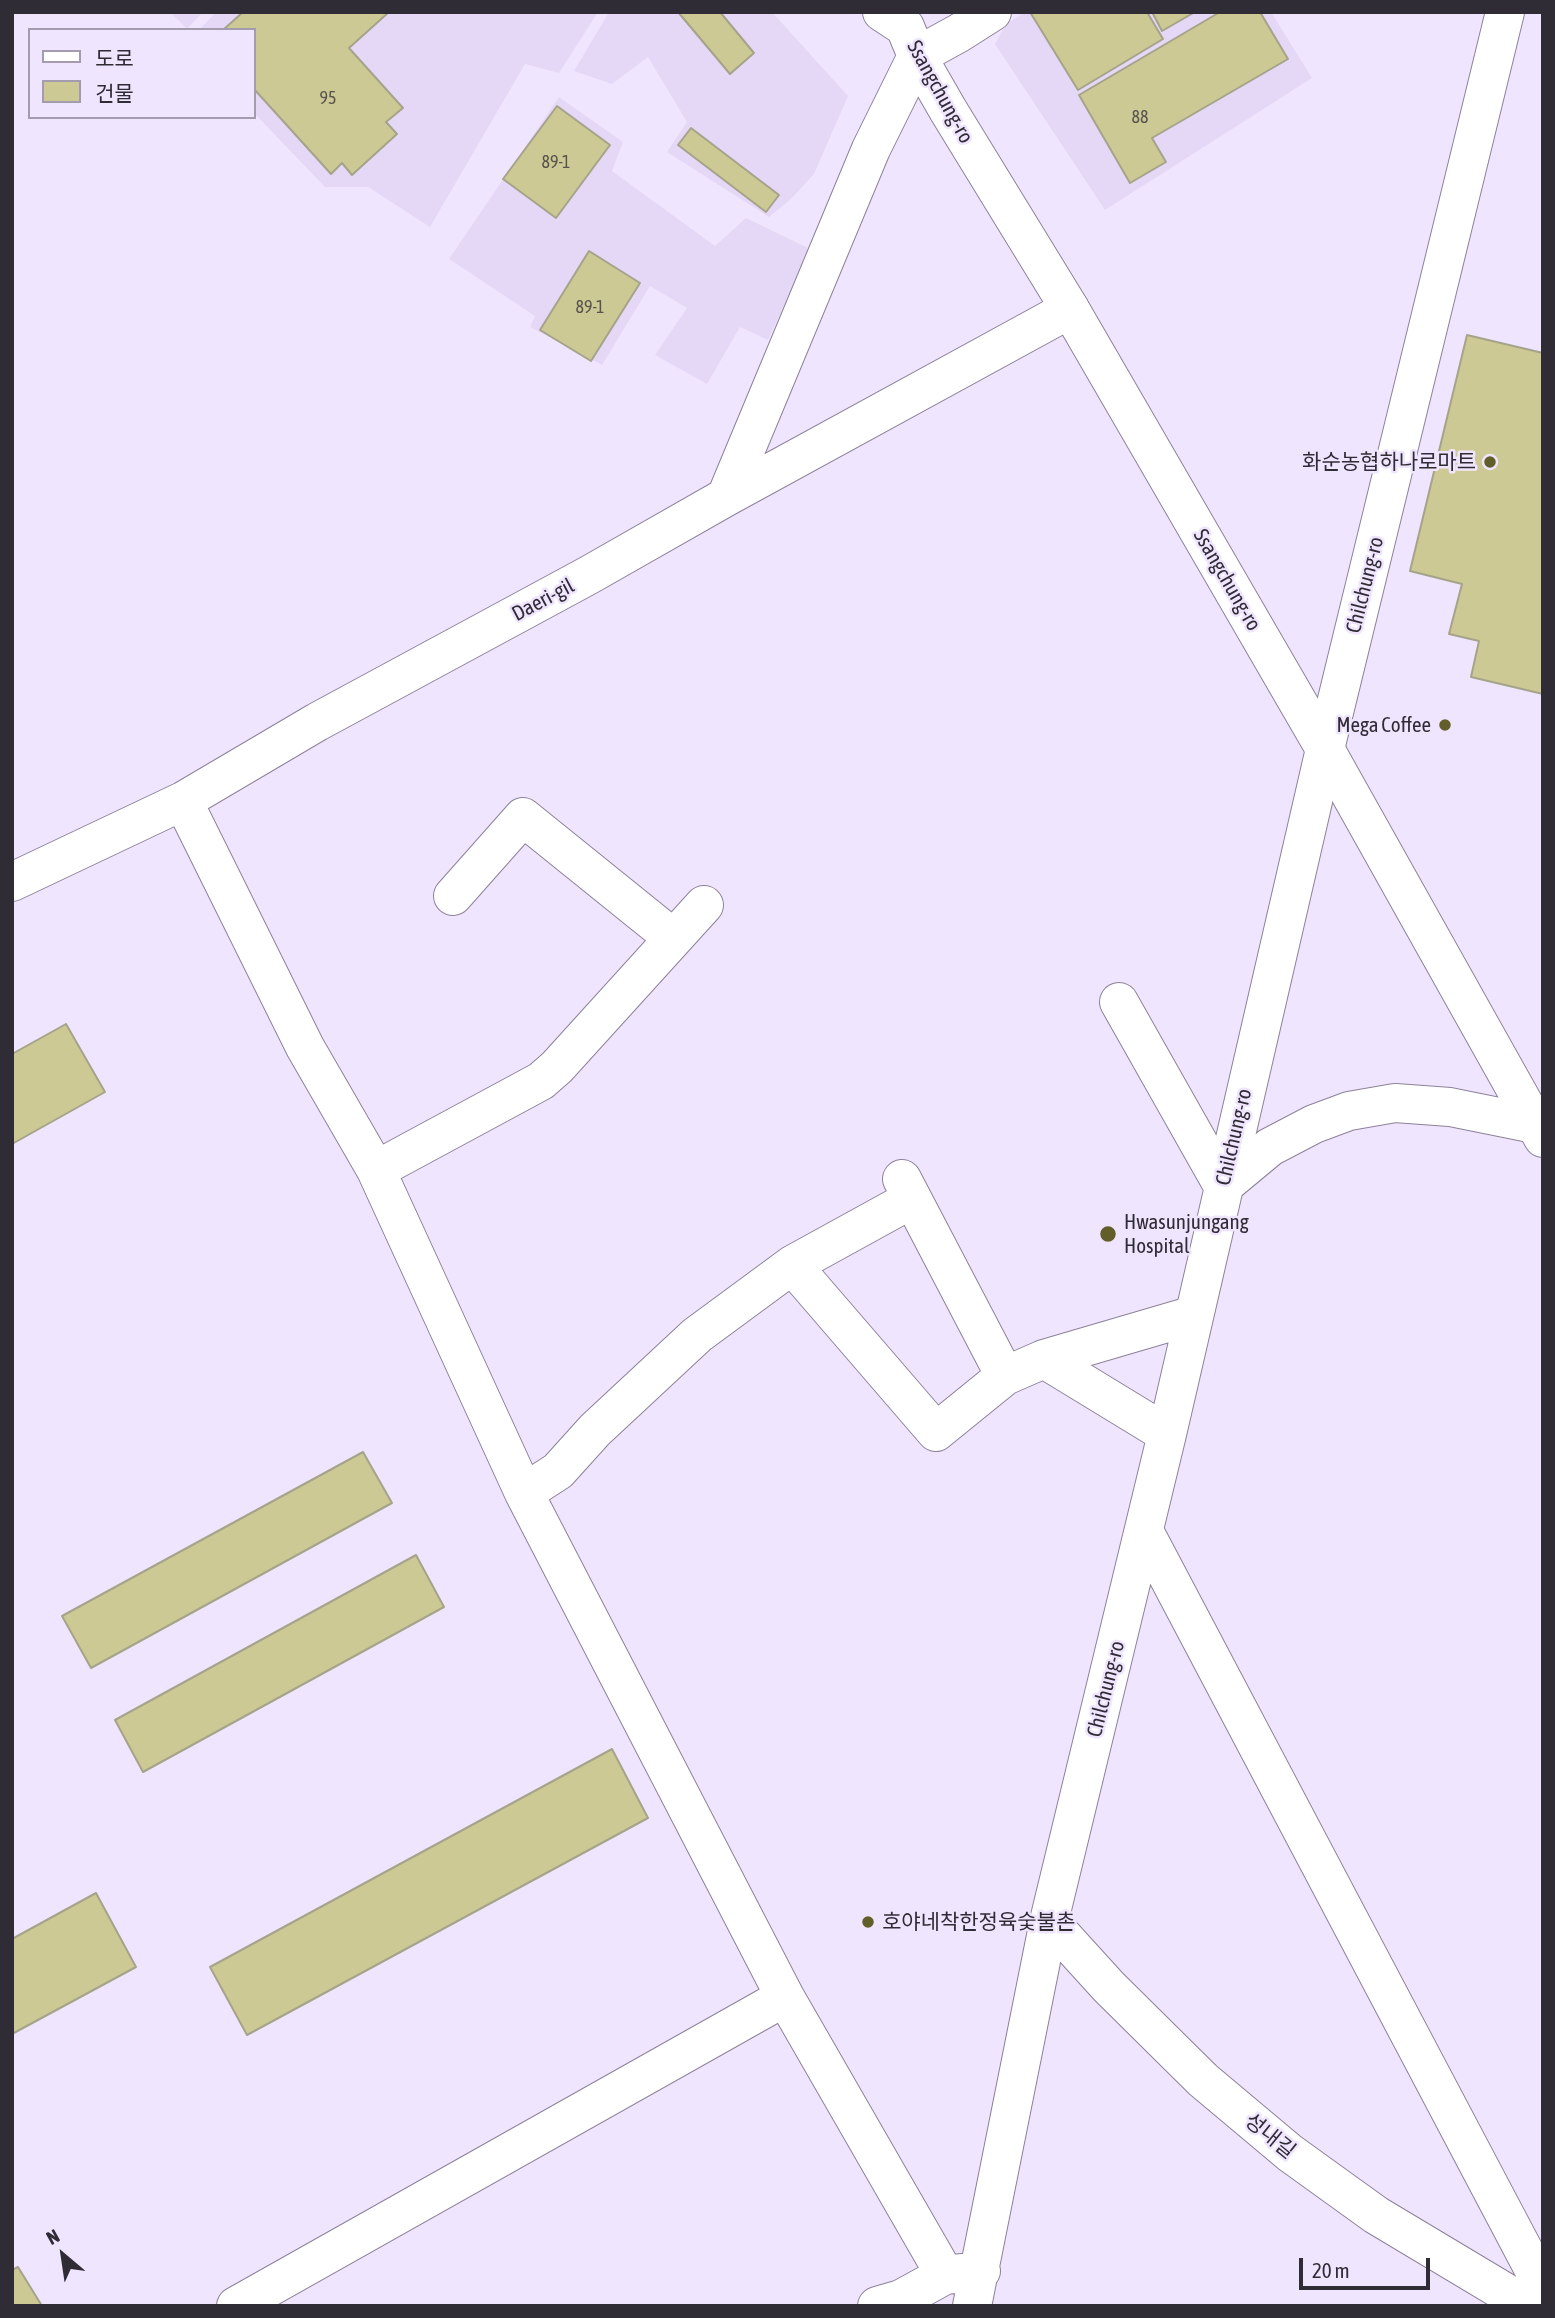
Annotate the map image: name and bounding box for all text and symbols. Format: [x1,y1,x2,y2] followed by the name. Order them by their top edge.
[28,28,256,119] legend
[901,36,979,148] street label: Ssangchung-ro
[95,46,134,70] text: 도로
[95,81,134,105] text: 건물
[320,87,336,109] house number: 95
[1132,106,1148,128] house number: 88
[542,151,570,173] house number: 89-1
[576,296,604,318] house number: 89-1
[1302,449,1476,475] place label: 화순농협하나로마트
[1482,454,1498,470] marker: 화순농협하나로마트
[1188,525,1266,635] street label: Ssangchung-ro
[1341,534,1389,636] street label: Chilchung-ro
[508,573,578,627] street label: Daeri-gil
[1336,712,1431,738] place label: Mega Coffee
[1437,717,1453,733] marker: Mega Coffee
[1211,1086,1257,1188] street label: Chilchung-ro
[1124,1209,1249,1259] place label: Hwasunjungang Hospital
[1098,1224,1118,1244] marker: Hwasunjungang Hospital
[1082,1638,1130,1740] street label: Chilchung-ro
[882,1909,1075,1935] place label: 호야네착한정육숯불촌
[860,1914,876,1930] marker: 호야네착한정육숯불촌
[1240,2108,1300,2164] street label: 성내길
[28,2220,98,2290] north arrow
[43,2224,63,2249] text: N
[1303,2244,1434,2288] scale bar
[1312,2258,1350,2282] text: 20 m

